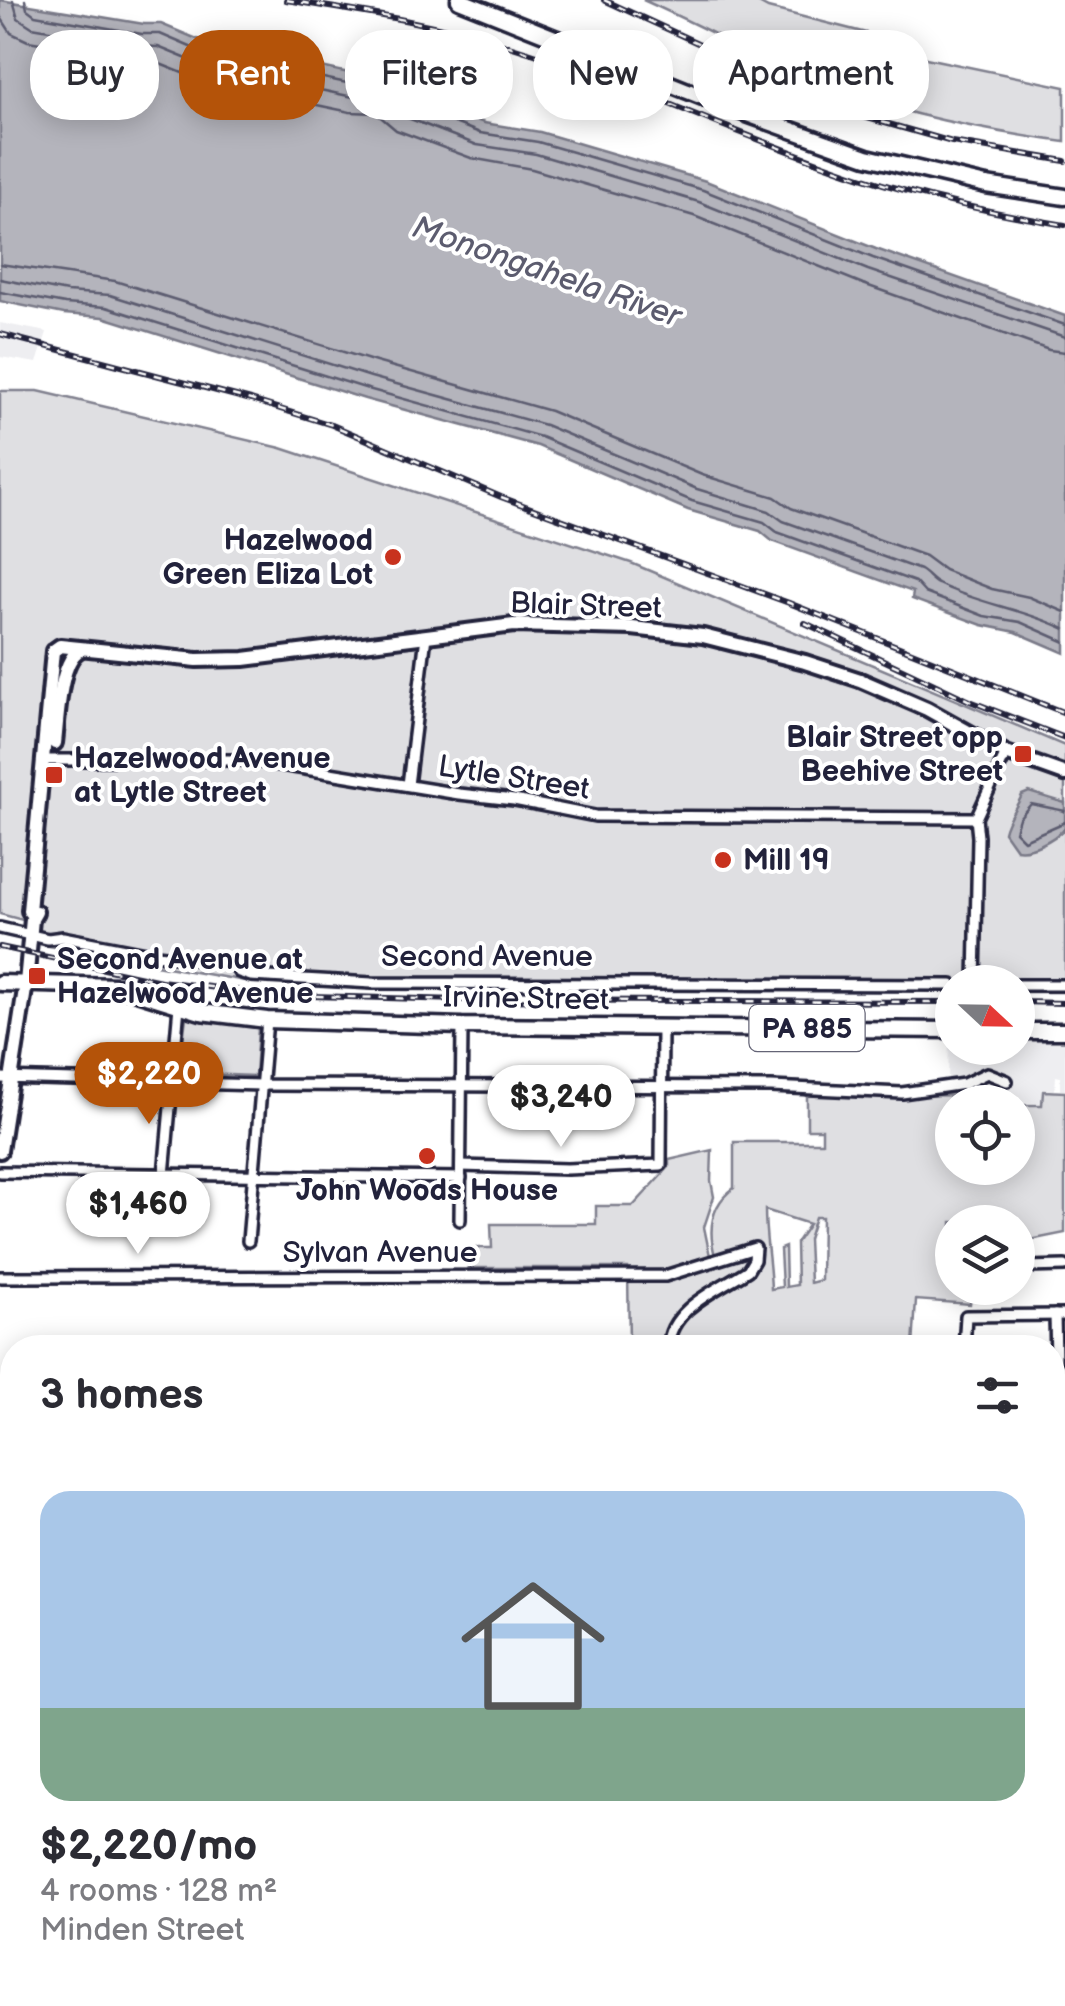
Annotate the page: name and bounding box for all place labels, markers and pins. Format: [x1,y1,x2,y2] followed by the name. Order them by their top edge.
[163,523,373,593] place label: Hazelwood Green Eliza Lot
[382,546,404,568] marker: Hazelwood Green Eliza Lot
[786,720,1003,790] place label: Blair Street opp Beehive Street
[74,741,331,811] place label: Hazelwood Avenue at Lytle Street
[1012,743,1034,765] marker: Blair Street opp Beehive Street
[43,764,65,786] marker: Hazelwood Avenue at Lytle Street
[743,843,830,879] place label: Mill 19
[712,849,734,871] marker: Mill 19
[57,942,314,1012] place label: Second Avenue at Hazelwood Avenue
[26,965,48,987] marker: Second Avenue at Hazelwood Avenue
[68,1042,230,1127] pin: $2,220
[480,1065,642,1150] pin: $3,240
[416,1145,438,1167] marker: John Woods House
[57,1172,219,1257] pin: $1,460
[296,1173,558,1209] place label: John Woods House

